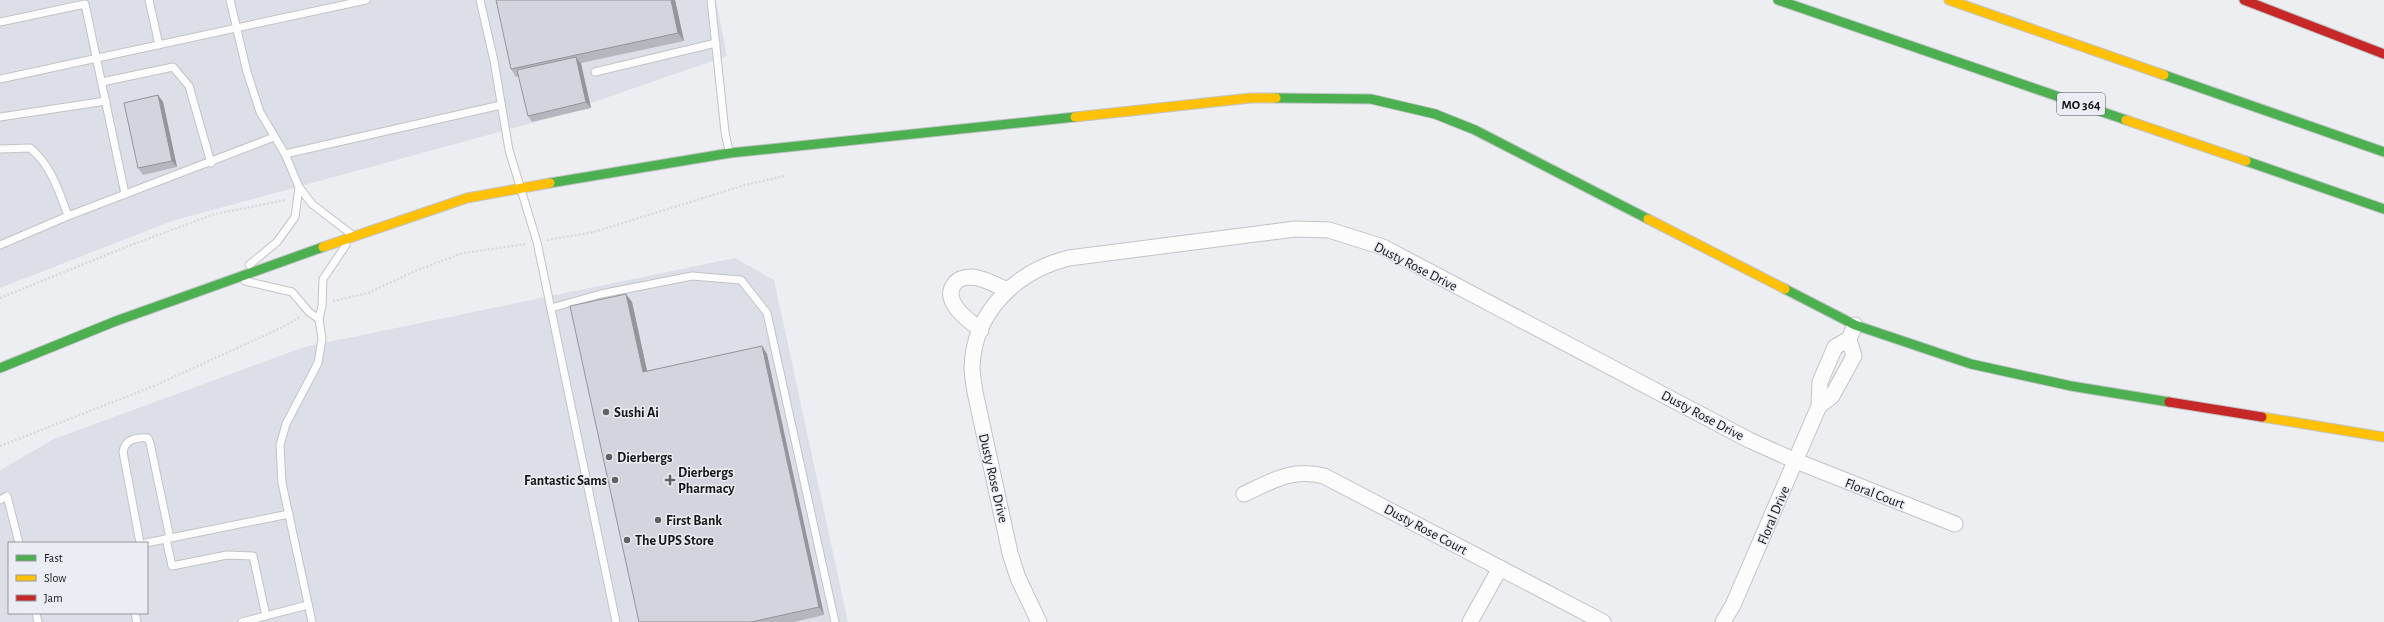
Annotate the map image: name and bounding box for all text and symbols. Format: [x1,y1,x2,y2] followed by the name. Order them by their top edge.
[2057,93,2105,115] road number: MO 364
[1372,240,1459,294] street label: Dusty Rose Drive
[1659,388,1746,444] street label: Dusty Rose Drive
[614,406,659,420] place label: Sushi Ai
[601,407,611,417] marker: Sushi Ai
[976,432,1010,524] street label: Dusty Rose Drive
[617,451,672,465] place label: Dierbergs
[604,452,614,462] marker: Dierbergs
[678,466,735,496] place label: Dierbergs Pharmacy
[524,474,607,488] place label: Fantastic Sams
[610,475,620,485] marker: Fantastic Sams
[665,475,675,485] marker: Dierbergs Pharmacy
[1843,476,1907,512] street label: Floral Court
[1755,484,1792,547] street label: Floral Drive
[1382,502,1470,558] street label: Dusty Rose Court
[666,514,722,528] place label: First Bank
[653,515,663,525] marker: First Bank
[635,534,714,548] place label: The UPS Store
[622,535,632,545] marker: The UPS Store
[8,542,148,614] legend
[44,552,63,564] text: Fast
[44,572,66,584] text: Slow
[44,592,63,604] text: Jam

